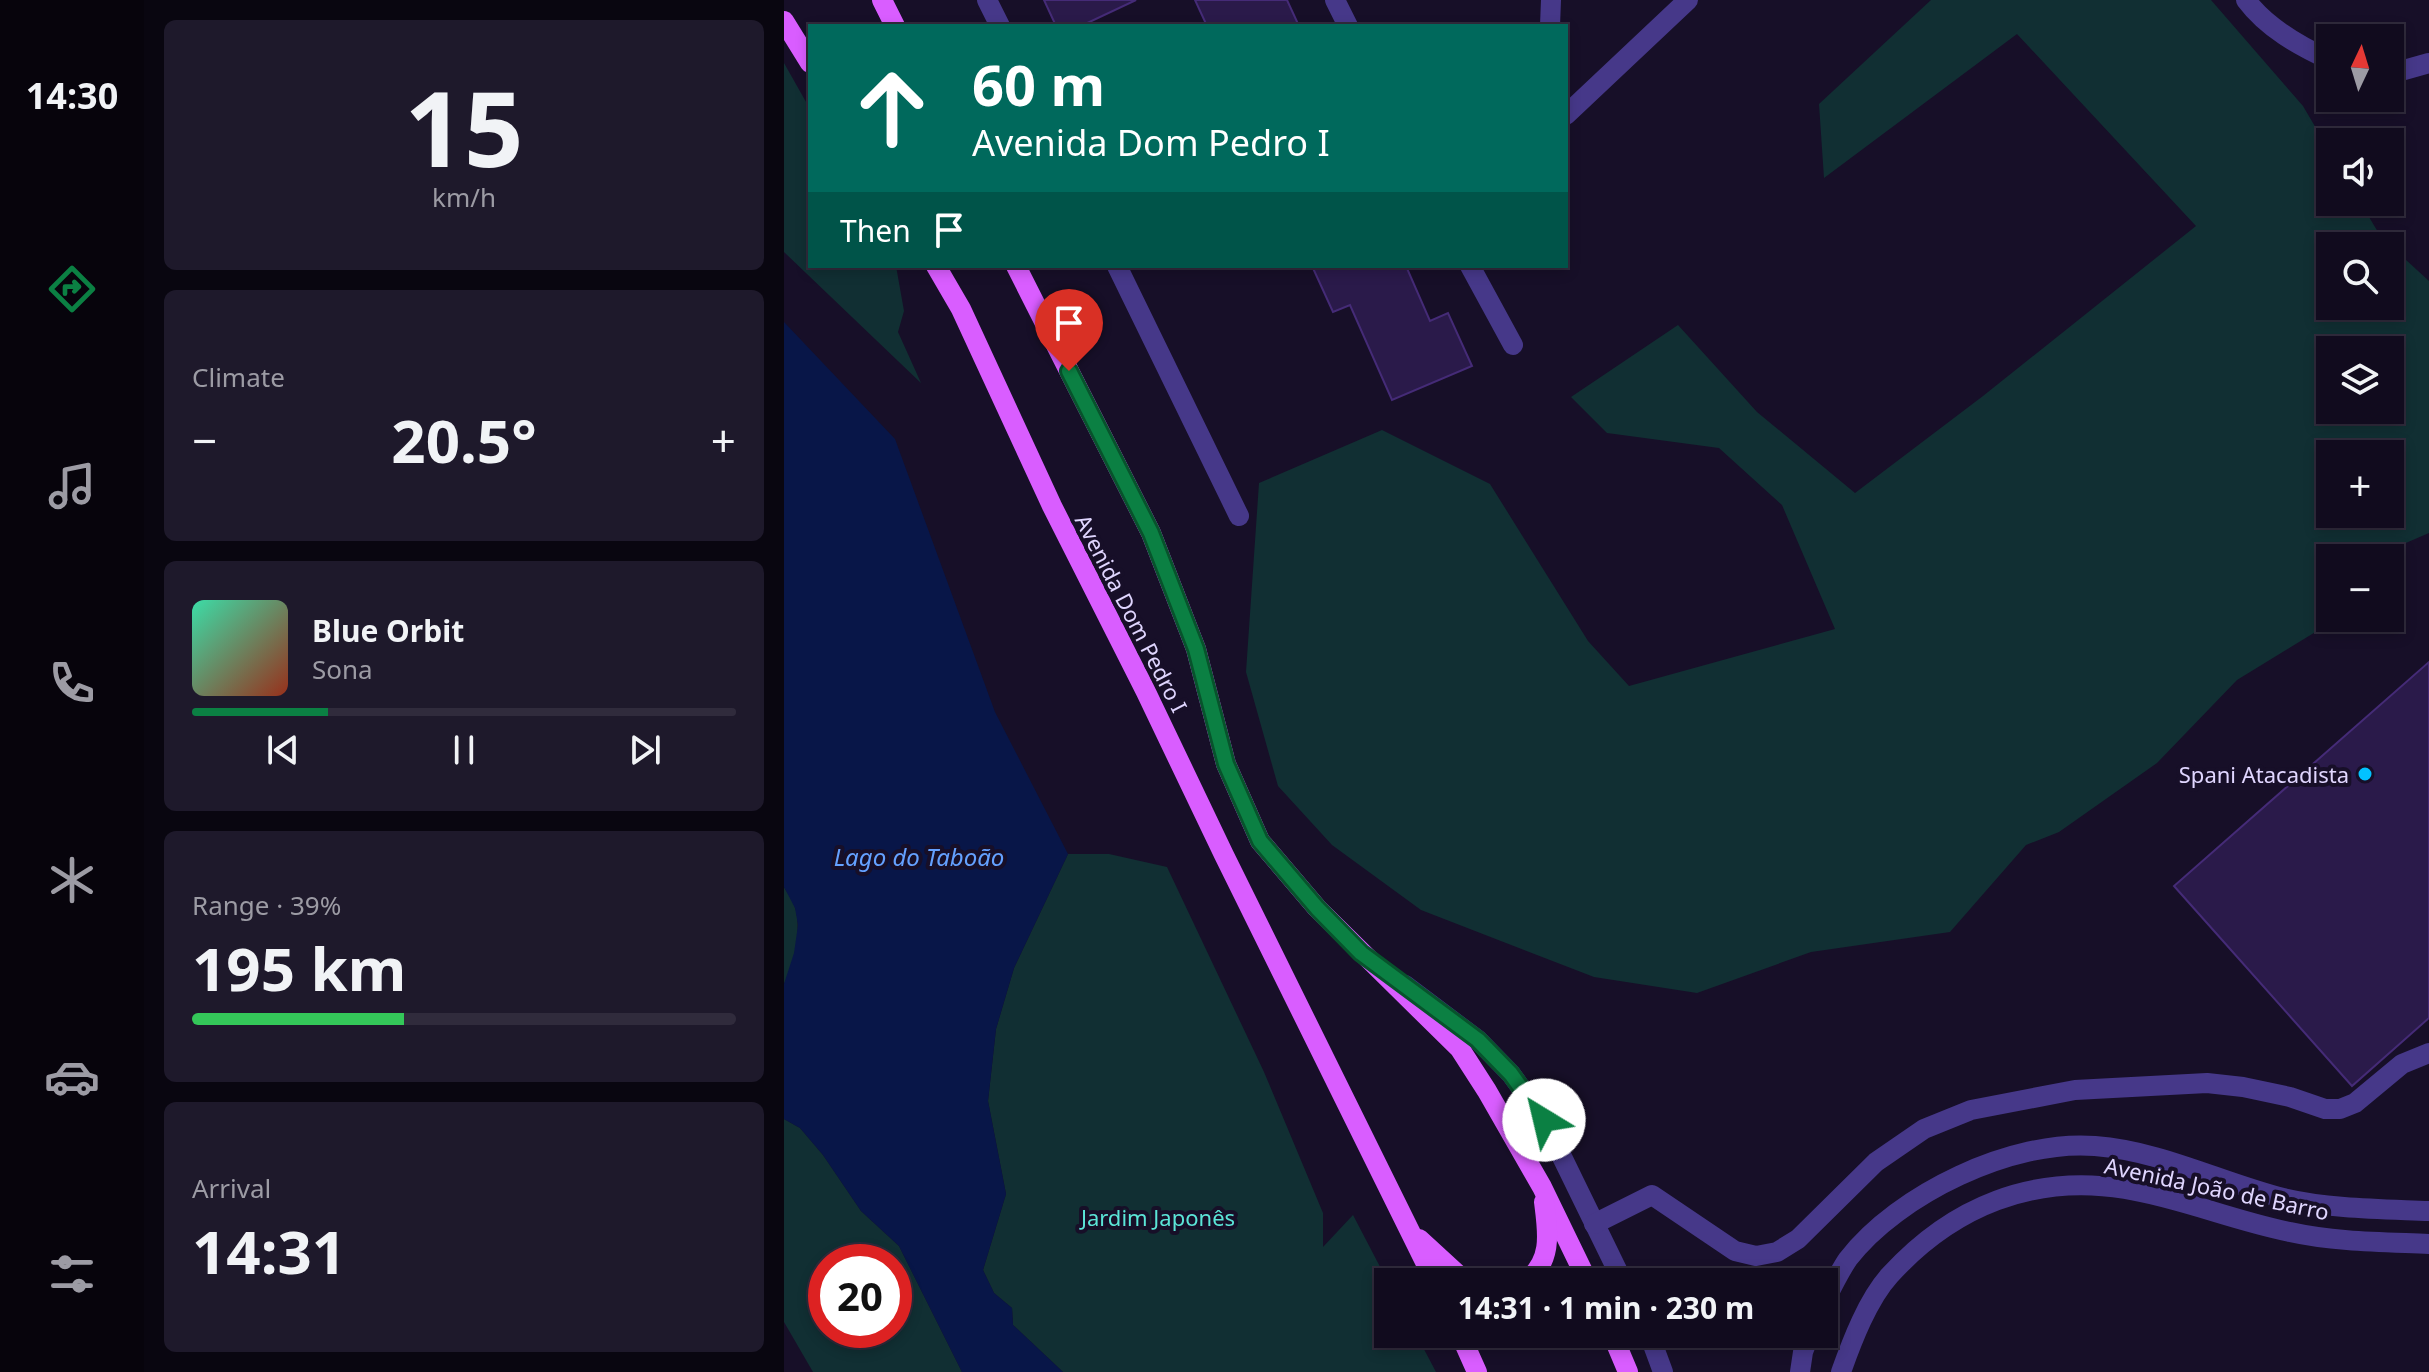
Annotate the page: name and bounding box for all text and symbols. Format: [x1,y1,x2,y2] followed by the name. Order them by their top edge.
[2316,24,2404,112] north arrow
[2316,24,2404,632] map controls
[972,46,1105,122] text: 60 m
[405,56,523,197] text: 15
[840,56,944,160] icon: ahead
[26,71,118,120] text: 14:30
[972,118,1330,167] text: Avenida Dom Pedro I
[2316,128,2404,216] button: sound
[432,179,496,215] text: km/h
[927,208,971,252] icon: arrive
[840,210,911,251] text: Then
[2316,232,2404,320] button: search
[44,261,100,317] icon: directions
[1035,289,1103,371] pin
[1047,301,1091,345] icon: arrive
[2316,336,2404,424] button: layers
[192,359,285,395] text: Climate
[391,399,537,481] text: 20.5°
[192,410,217,470] text: −
[711,410,736,470] text: +
[2316,440,2404,528] button: +
[44,458,100,514] icon: music
[1069,509,1195,717] street label: Avenida Dom Pedro I
[2316,544,2404,632] button: −
[312,610,464,651] text: Blue Orbit
[312,651,373,687] text: Sona
[44,655,100,711] icon: phone
[261,728,305,772] icon: previous
[442,728,486,772] icon: pause
[623,728,667,772] icon: next
[2179,759,2349,789] place label: Spani Atacadista
[2356,765,2374,783] marker: Spani Atacadista
[834,840,1004,873] water label: Lago do Taboão
[44,852,100,908] icon: climate
[192,887,341,923] text: Range · 39%
[192,927,406,1009] text: 195 km
[44,1049,100,1105] icon: car
[1502,1078,1586,1162] position arrow
[2102,1150,2332,1226] street label: Avenida João de Barro
[192,1170,271,1206] text: Arrival
[1079,1202,1235,1232] park label: Jardim Japonês
[192,1210,346,1292] text: 14:31
[808,1244,912,1348] speed limit sign: 20
[44,1246,100,1302] icon: filters
[1458,1287,1754,1328] text: 14:31 · 1 min · 230 m

